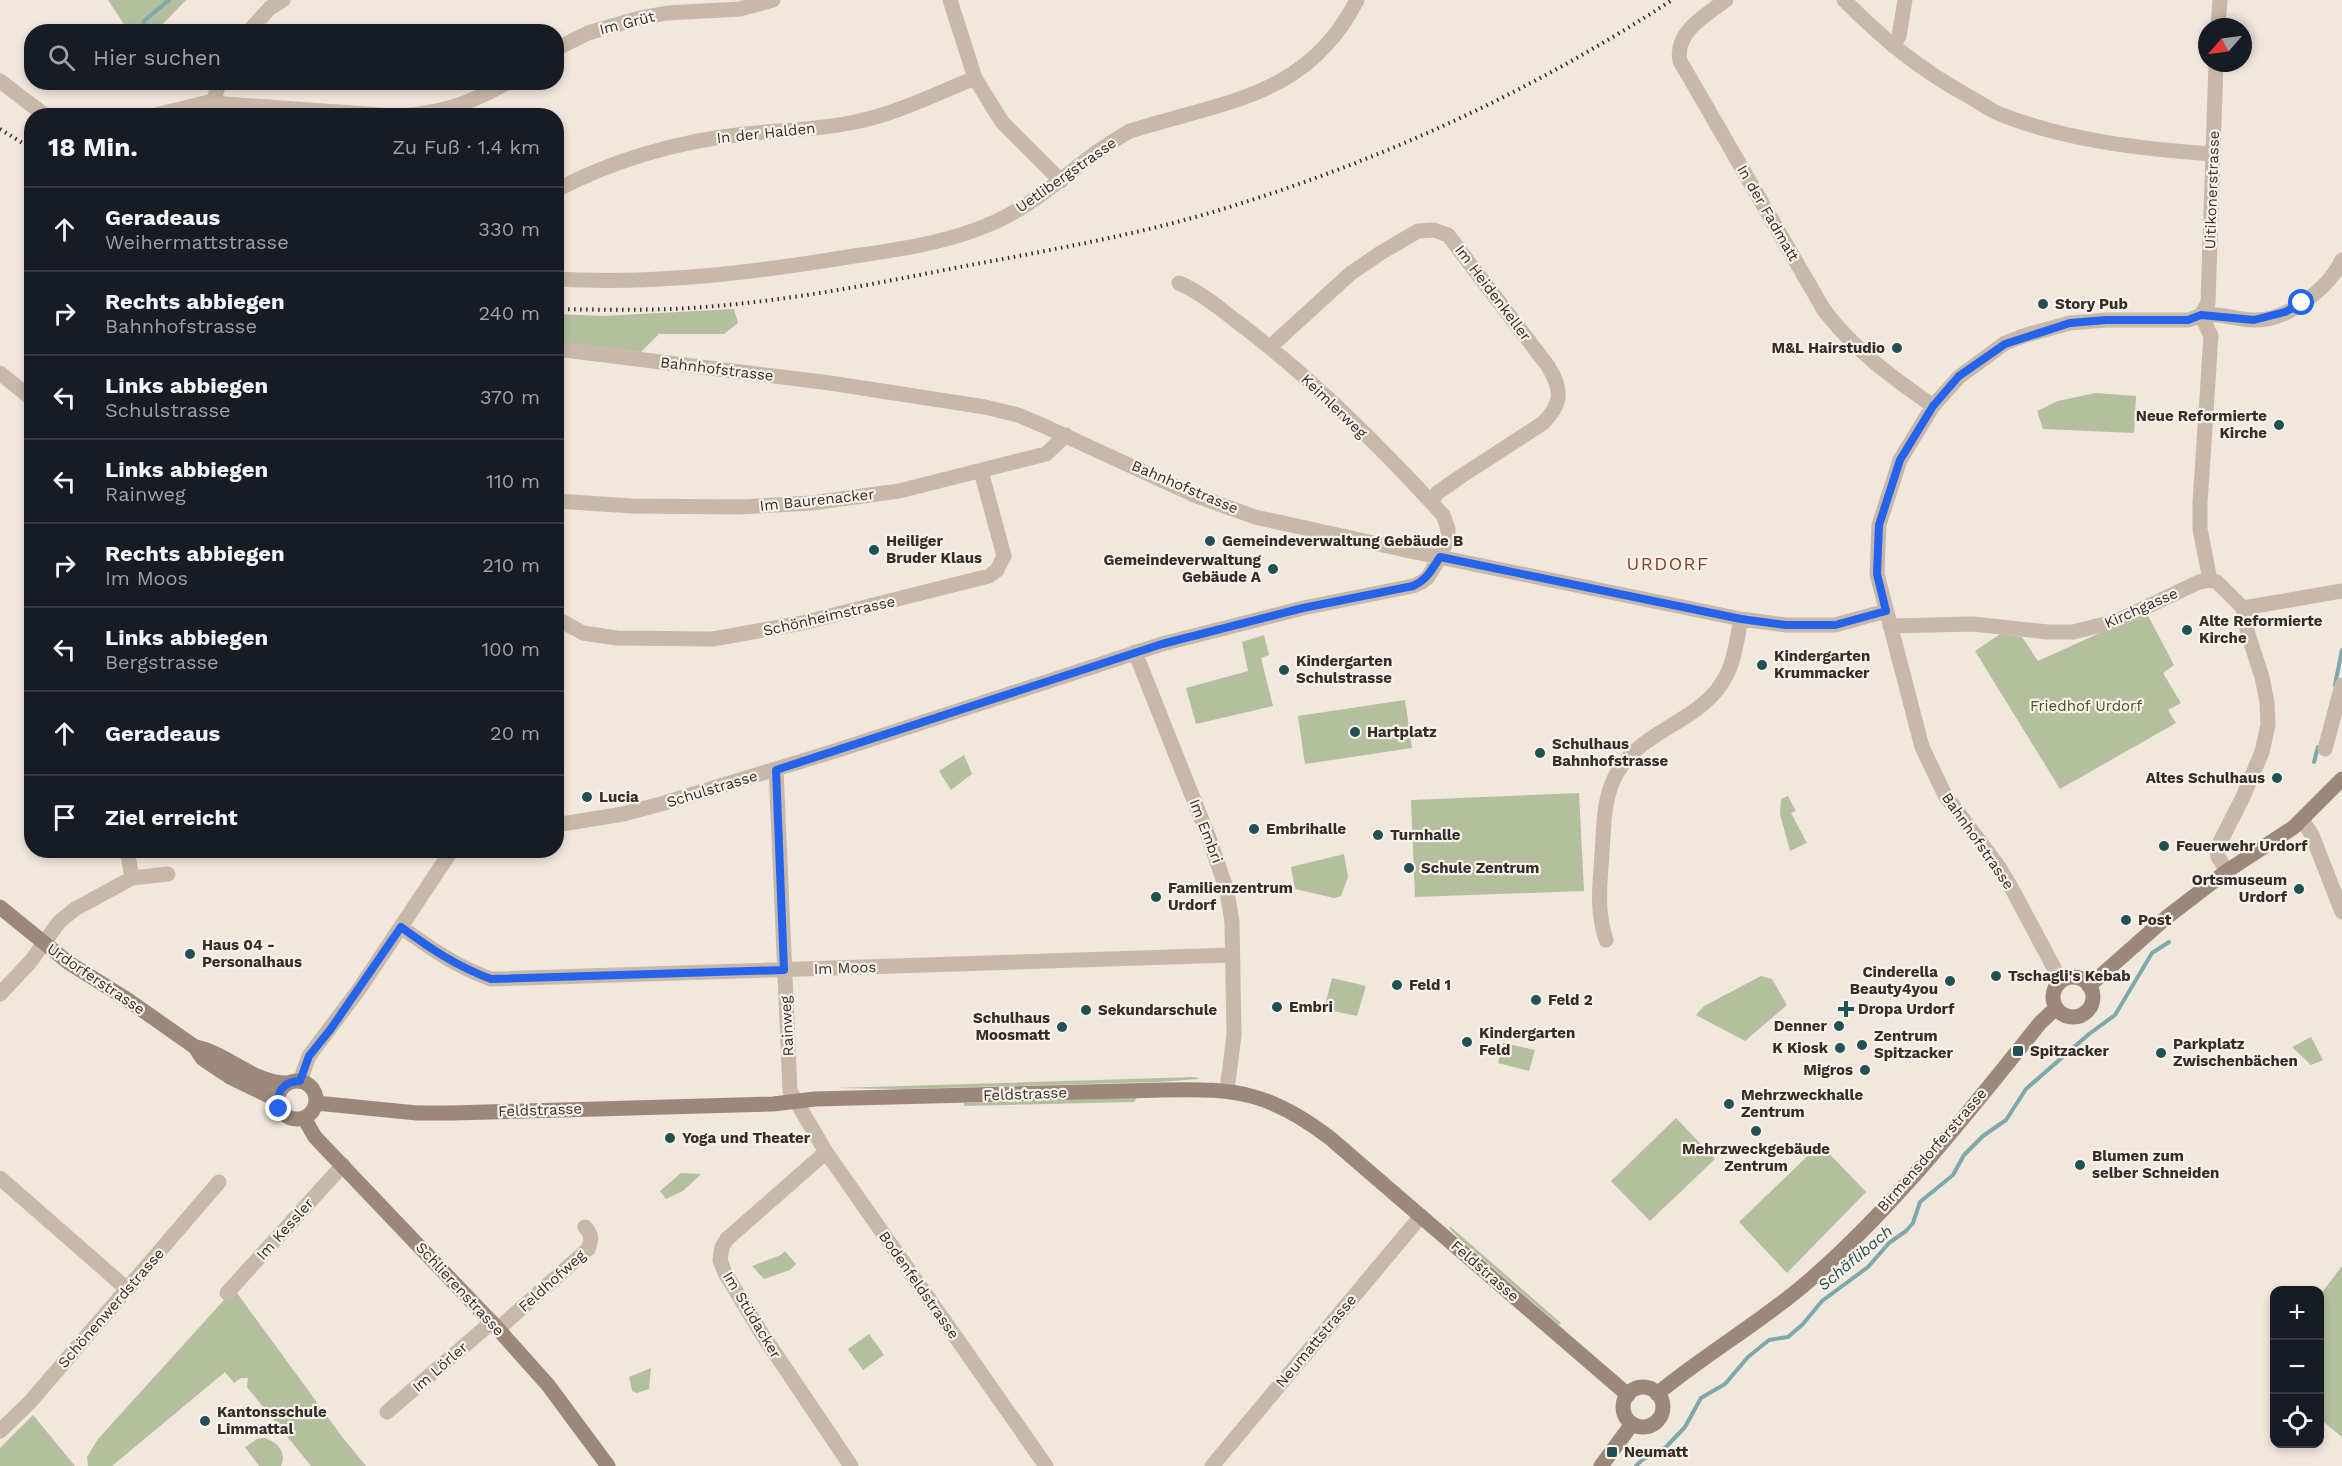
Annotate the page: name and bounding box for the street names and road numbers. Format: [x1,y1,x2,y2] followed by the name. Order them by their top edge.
[598,7,657,39] street label: Im Grüt
[716,119,816,147] street label: In der Halden
[2201,130,2223,250] street label: Uitikonerstrasse
[1012,134,1120,216] street label: Uetlibergstrasse
[1733,162,1803,265] street label: In der Fadmatt
[1451,241,1535,345] street label: Im Heidenkeller
[659,353,775,385] street label: Bahnhofstrasse
[1297,370,1371,442] street label: Keimlerweg
[1129,456,1241,518] street label: Bahnhofstrasse
[759,485,875,515] street label: Im Baurenacker
[2102,584,2180,632] street label: Kirchgasse
[761,592,897,640] street label: Schönheimstrasse
[664,767,760,811] street label: Schulstrasse
[1938,789,2018,893] street label: Bahnhofstrasse
[1186,796,1226,866] street label: Im Embri
[44,940,148,1018] street label: Urdorferstrasse
[814,958,877,978] street label: Im Moos
[776,995,798,1057] street label: Rainweg
[983,1084,1067,1104] street label: Feldstrasse
[1873,1085,1991,1215] street label: Birmensdorferstrasse
[498,1100,582,1120] street label: Feldstrasse
[253,1194,317,1264] street label: Im Kessler
[875,1228,963,1342] street label: Bodenfeldstrasse
[1447,1237,1523,1305] street label: Feldstrasse
[412,1238,508,1340] street label: Schlierenstrasse
[54,1244,168,1372] street label: Schönenwerdstrasse
[515,1246,589,1316] street label: Feldhofweg
[719,1268,785,1362] street label: Im Stüdacker
[1272,1291,1360,1391] street label: Neumattstrasse
[409,1338,471,1396] street label: Im Lörler

